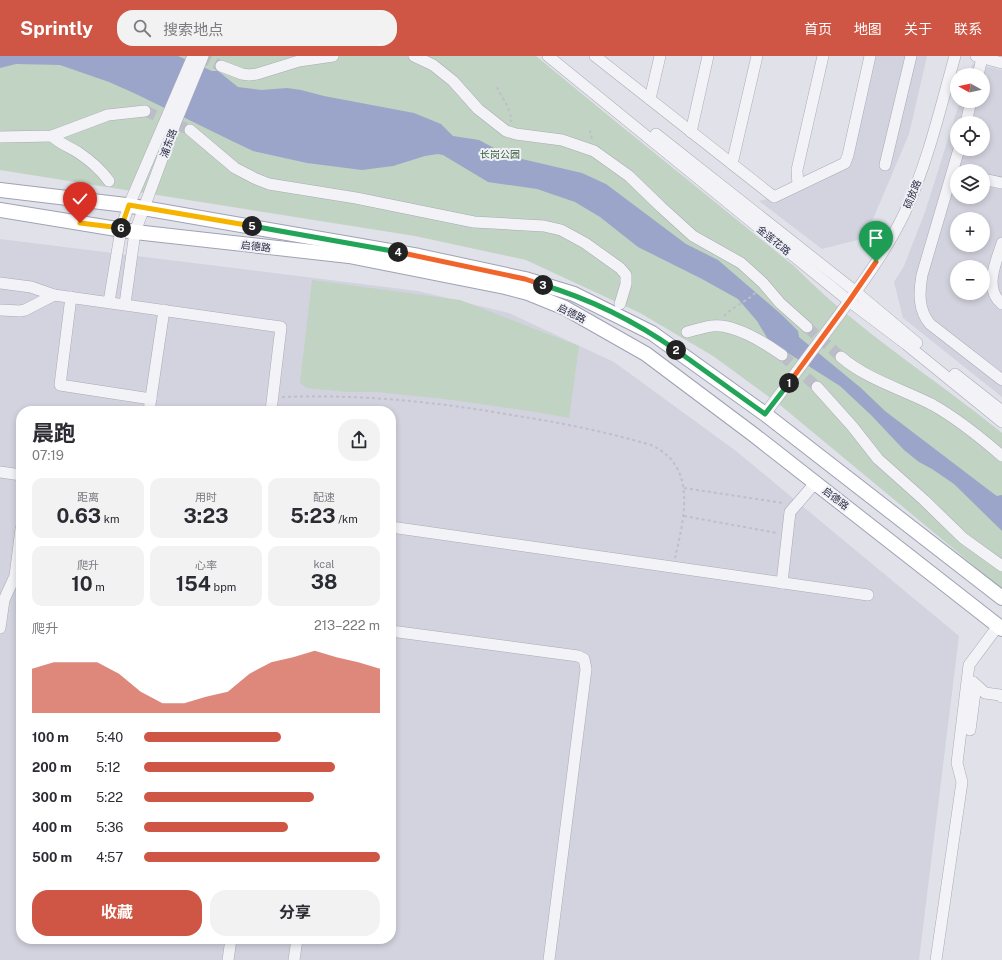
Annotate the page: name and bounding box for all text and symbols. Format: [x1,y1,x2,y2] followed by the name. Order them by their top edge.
[117,10,397,46] search box
[20,17,93,39] text: Sprintly
[131,17,153,39] icon: search
[163,21,223,38] text: 搜索地点
[804,21,832,37] text: 首页
[854,21,882,37] text: 地图
[904,21,932,37] text: 关于
[954,21,982,37] text: 联系
[950,68,990,108] north arrow
[950,68,990,300] map controls
[950,116,990,156] button: locate
[157,127,179,159] street label: 浦东路
[480,148,520,160] park label: 长岗公园
[950,164,990,204] button: layers
[901,178,923,210] street label: 硕放路
[63,182,97,223] pin
[69,188,91,210] icon: check
[950,212,990,252] button: +
[242,216,262,236] pin: 5
[111,218,131,238] pin: 6
[248,220,256,232] text: 5
[859,221,893,262] pin
[117,222,125,234] text: 6
[755,223,793,257] street label: 金莲花路
[865,227,887,249] icon: arrive
[240,238,272,254] street label: 启德路
[388,242,408,262] pin: 4
[394,246,402,258] text: 4
[950,260,990,300] button: −
[533,275,553,295] pin: 3
[539,279,547,291] text: 3
[556,301,588,325] street label: 启德路
[666,340,686,360] pin: 2
[673,344,680,356] text: 2
[779,373,799,393] pin: 1
[787,377,791,389] text: 1
[338,419,380,461] button: share
[32,420,76,446] text: 晨跑
[32,448,64,463] text: 07:19
[820,484,852,512] street label: 启德路
[77,491,99,503] text: 距离
[195,491,217,503] text: 用时
[313,491,335,503] text: 配速
[56,504,101,528] text: 0.63
[183,504,229,528] text: 3:23
[290,504,336,528] text: 5:23
[101,513,120,525] text: km
[336,513,358,525] text: /km
[313,558,335,570] text: kcal
[77,559,99,571] text: 爬升
[195,559,217,571] text: 心率
[311,570,337,594] text: 38
[71,572,93,596] text: 10
[176,572,211,596] text: 154
[93,581,105,593] text: m
[211,581,236,593] text: bpm
[314,618,380,633] text: 213–222 m
[32,621,58,636] text: 爬升
[32,730,69,745] text: 100 m
[96,730,123,745] text: 5:40
[32,760,72,775] text: 200 m
[96,760,120,775] text: 5:12
[32,790,72,805] text: 300 m
[96,790,123,805] text: 5:22
[32,820,72,835] text: 400 m
[96,820,123,835] text: 5:36
[32,850,72,865] text: 500 m
[96,850,123,865] text: 4:57
[32,890,202,936] button: 收藏
[210,890,380,936] button: 分享

